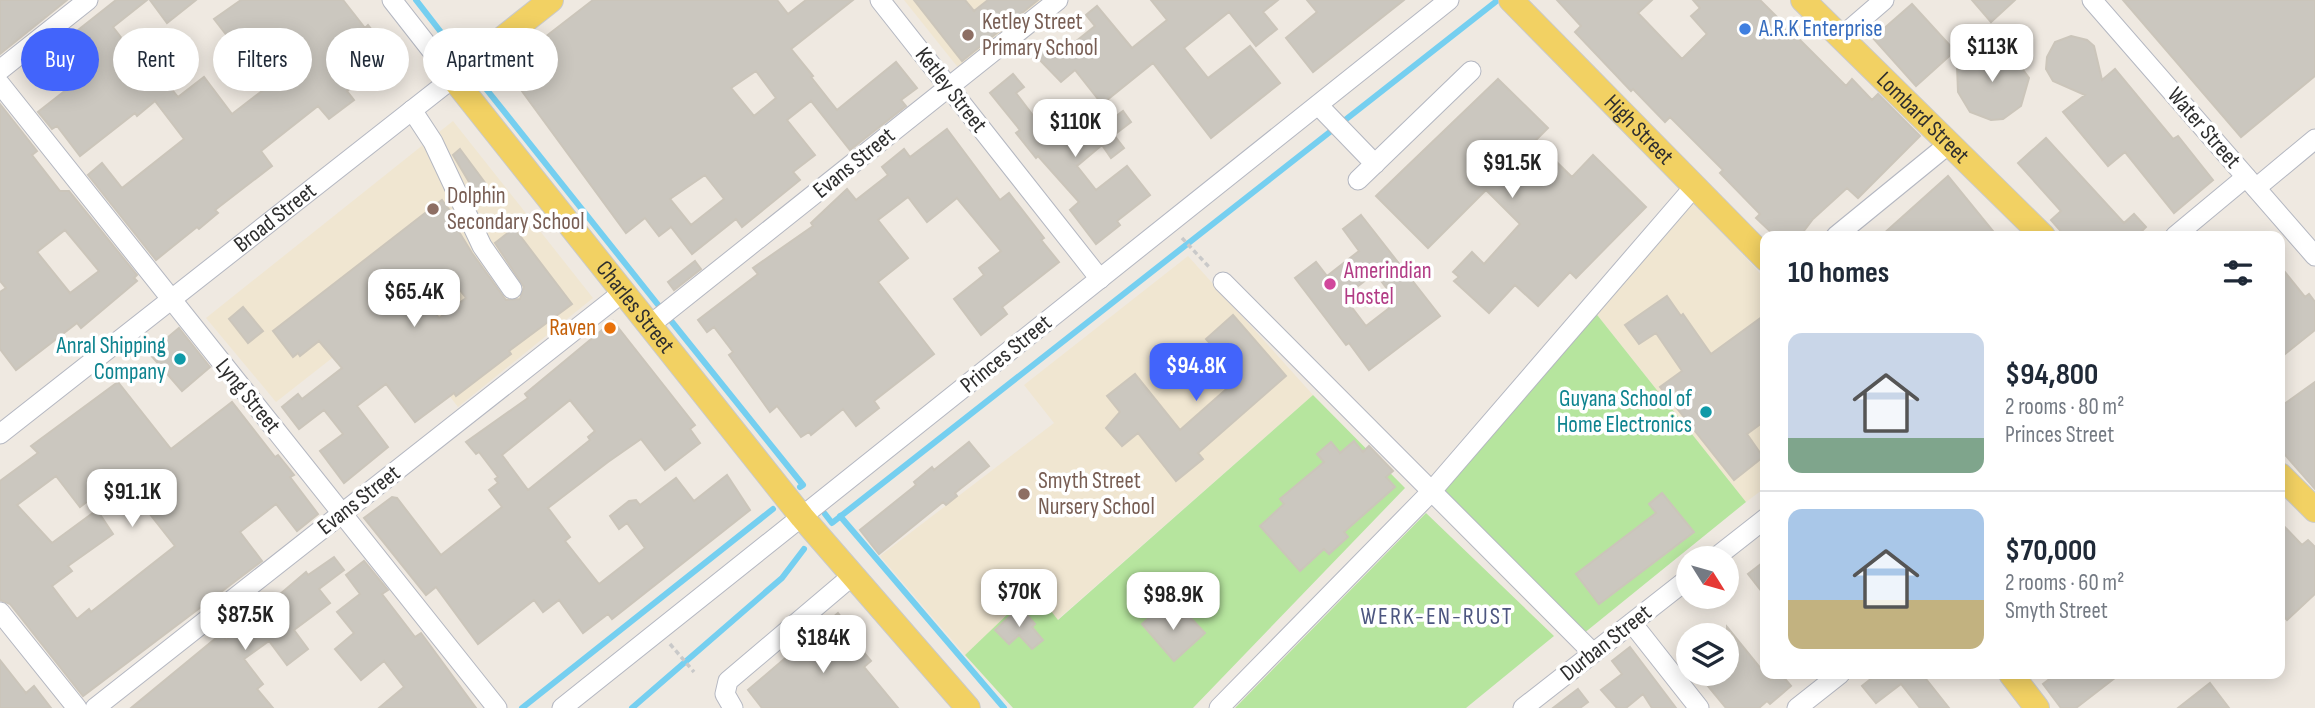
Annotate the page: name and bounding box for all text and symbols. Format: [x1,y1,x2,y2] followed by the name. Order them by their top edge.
[982,8,1098,62] place label: Ketley Street Primary School
[1758,15,1883,43] place label: A.R.K Enterprise
[1737,21,1753,37] marker: A.R.K Enterprise
[1943,24,2041,84] pin: $113K
[960,27,976,43] marker: Ketley Street Primary School
[21,28,99,91] chip: Buy
[113,28,199,91] chip: Rent
[213,28,312,91] chip: Filters
[326,28,409,91] chip: New
[423,28,558,91] chip: Apartment
[1966,33,2018,61] text: $113K
[909,42,993,138] street label: Ketley Street
[1871,66,1975,170] street label: Lombard Street
[2161,82,2247,174] street label: Water Street
[1598,89,1679,171] street label: High Street
[1026,100,1124,159] pin: $110K
[1049,108,1101,136] text: $110K
[807,122,901,204] street label: Evans Street
[1455,140,1569,200] pin: $91.5K
[1483,149,1541,177] text: $91.5K
[229,177,322,259] street label: Broad Street
[447,182,585,236] place label: Dolphin Secondary School
[425,201,441,217] marker: Dolphin Secondary School
[2219,254,2257,292] icon: filters
[590,255,681,359] street label: Charles Street
[1788,255,1889,291] text: 10 homes
[1343,257,1432,311] place label: Amerindian Hostel
[357,270,471,329] pin: $65.4K
[1322,276,1338,292] marker: Amerindian Hostel
[384,278,444,306] text: $65.4K
[955,309,1057,399] street label: Princes Street
[549,314,596,342] place label: Raven
[602,320,618,336] marker: Raven
[56,332,166,386] place label: Anral Shipping Company
[1139,344,1253,403] pin: $94.8K
[172,351,188,367] marker: Anral Shipping Company
[1166,352,1226,380] text: $94.8K
[209,353,287,439] street label: Lyng Street
[2005,357,2098,393] text: $94,800
[1844,361,1928,445] icon: home
[1557,385,1692,439] place label: Guyana School of Home Electronics
[2005,393,2124,421] text: 2 rooms · 80 m²
[1698,404,1714,420] marker: Guyana School of Home Electronics
[2005,421,2114,449] text: Princes Street
[312,459,406,541] street label: Evans Street
[1038,467,1155,521] place label: Smyth Street Nursery School
[75,470,189,529] pin: $91.1K
[103,478,161,506] text: $91.1K
[1016,486,1032,502] marker: Smyth Street Nursery School
[2005,533,2097,569] text: $70,000
[1844,537,1928,621] icon: home
[1676,546,1740,609] north arrow
[1676,546,1739,686] map controls
[2005,569,2124,597] text: 2 rooms · 60 m²
[978,570,1060,629] pin: $70K
[1116,572,1230,632] pin: $98.9K
[997,578,1041,606] text: $70K
[1143,581,1203,609] text: $98.9K
[188,592,302,652] pin: $87.5K
[2005,597,2108,625] text: Smyth Street
[1555,599,1657,687] street label: Durban Street
[216,601,274,629] text: $87.5K
[1360,602,1514,631] district label: WERK-EN-RUST
[774,616,872,675] pin: $184K
[1676,623,1739,686] button: layers
[796,624,850,652] text: $184K

